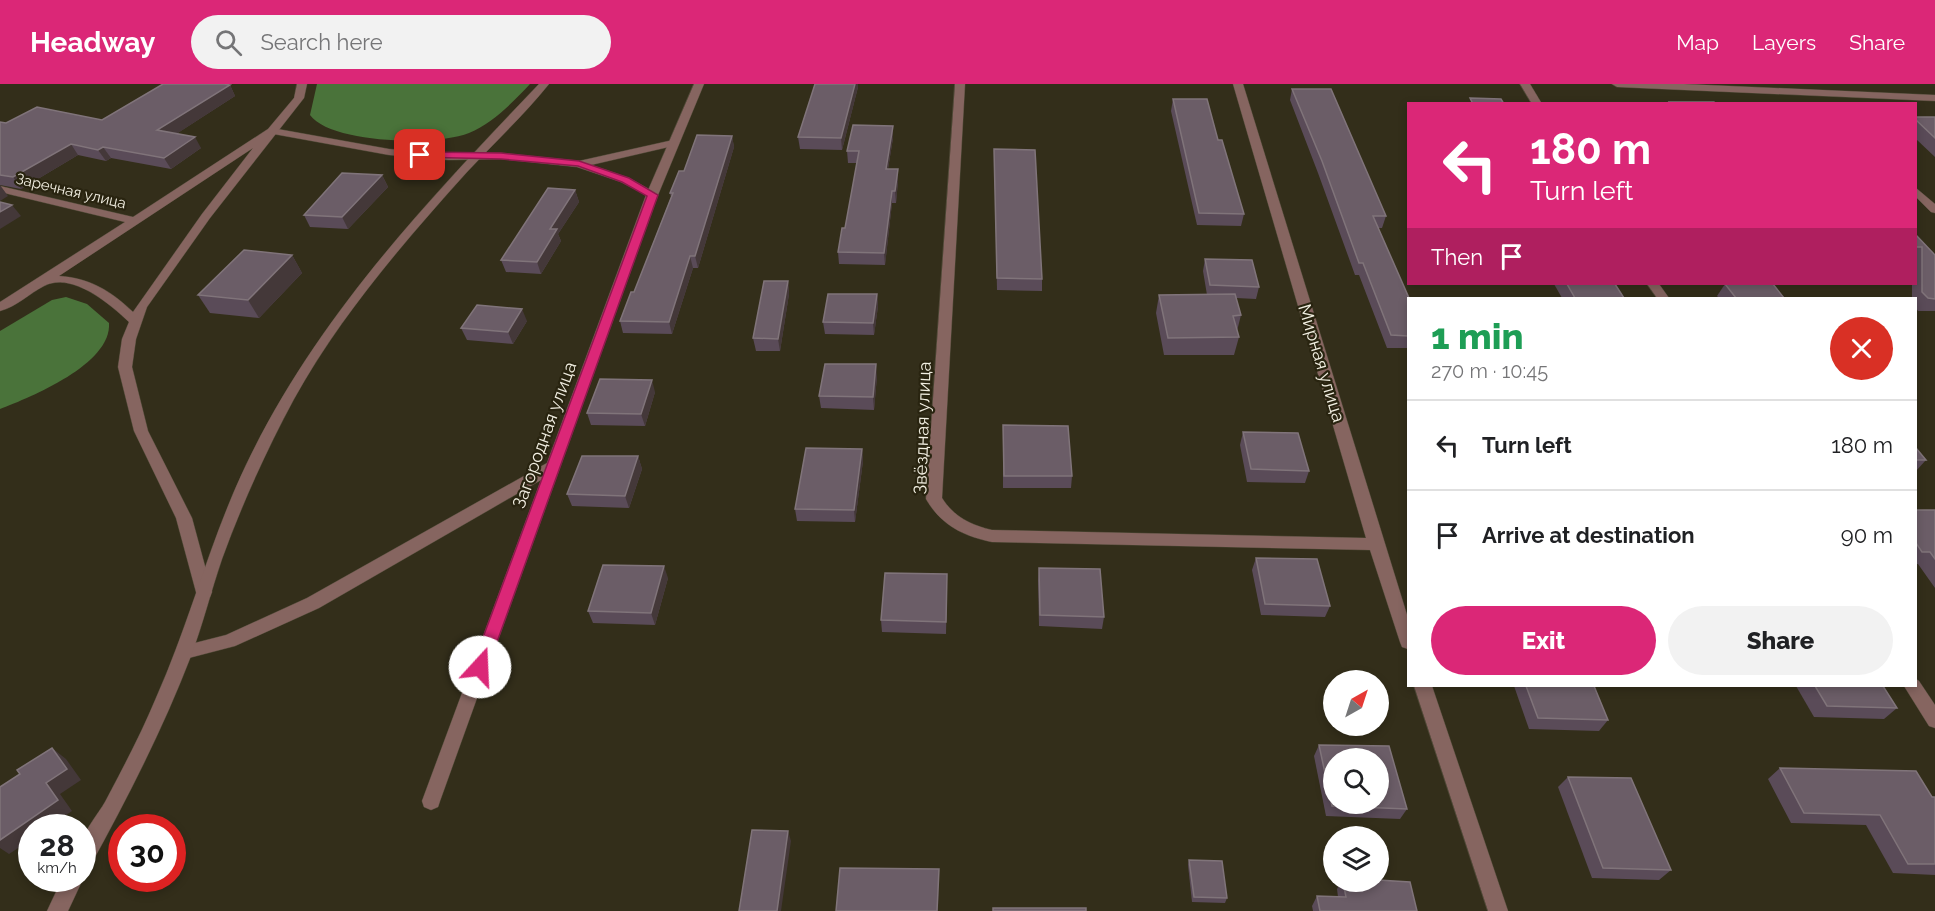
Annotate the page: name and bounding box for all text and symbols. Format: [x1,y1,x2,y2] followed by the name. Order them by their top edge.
[191,15,611,69] search box
[30,26,155,59] text: Headway
[212,26,245,59] icon: search
[260,29,383,55] text: Search here
[1676,30,1719,55] text: Map
[1752,30,1816,55] text: Layers
[1849,30,1905,55] text: Share
[1530,125,1651,174] text: 180 m
[1431,126,1509,204] icon: left
[394,129,445,180] pin
[403,138,436,171] icon: arrive
[14,170,128,212] street label: Заречная улица
[1530,175,1633,206] text: Turn left
[1495,240,1528,273] icon: arrive
[1431,244,1483,270] text: Then
[1294,301,1350,425] street label: Мирная улица
[1431,315,1523,357] text: 1 min
[1830,317,1893,380] button: close
[508,359,580,511] street label: Загородная улица
[1431,359,1548,383] text: 270 m · 10:45
[909,361,935,495] street label: Звёздная улица
[1431,429,1464,462] icon: left
[1482,432,1572,458] text: Turn left
[1831,432,1893,458] text: 180 m
[1431,519,1464,552] icon: arrive
[1482,522,1695,548] text: Arrive at destination
[1841,522,1893,548] text: 90 m
[1431,606,1656,675] button: Exit
[1668,606,1893,675] button: Share
[448,635,512,699] position arrow
[1323,670,1389,736] north arrow
[1323,670,1389,892] map controls
[1323,748,1389,814] button: search
[108,814,186,892] speed limit sign: 30
[1323,826,1389,892] button: layers
[39,828,75,863] text: 28
[37,859,77,877] text: km/h

